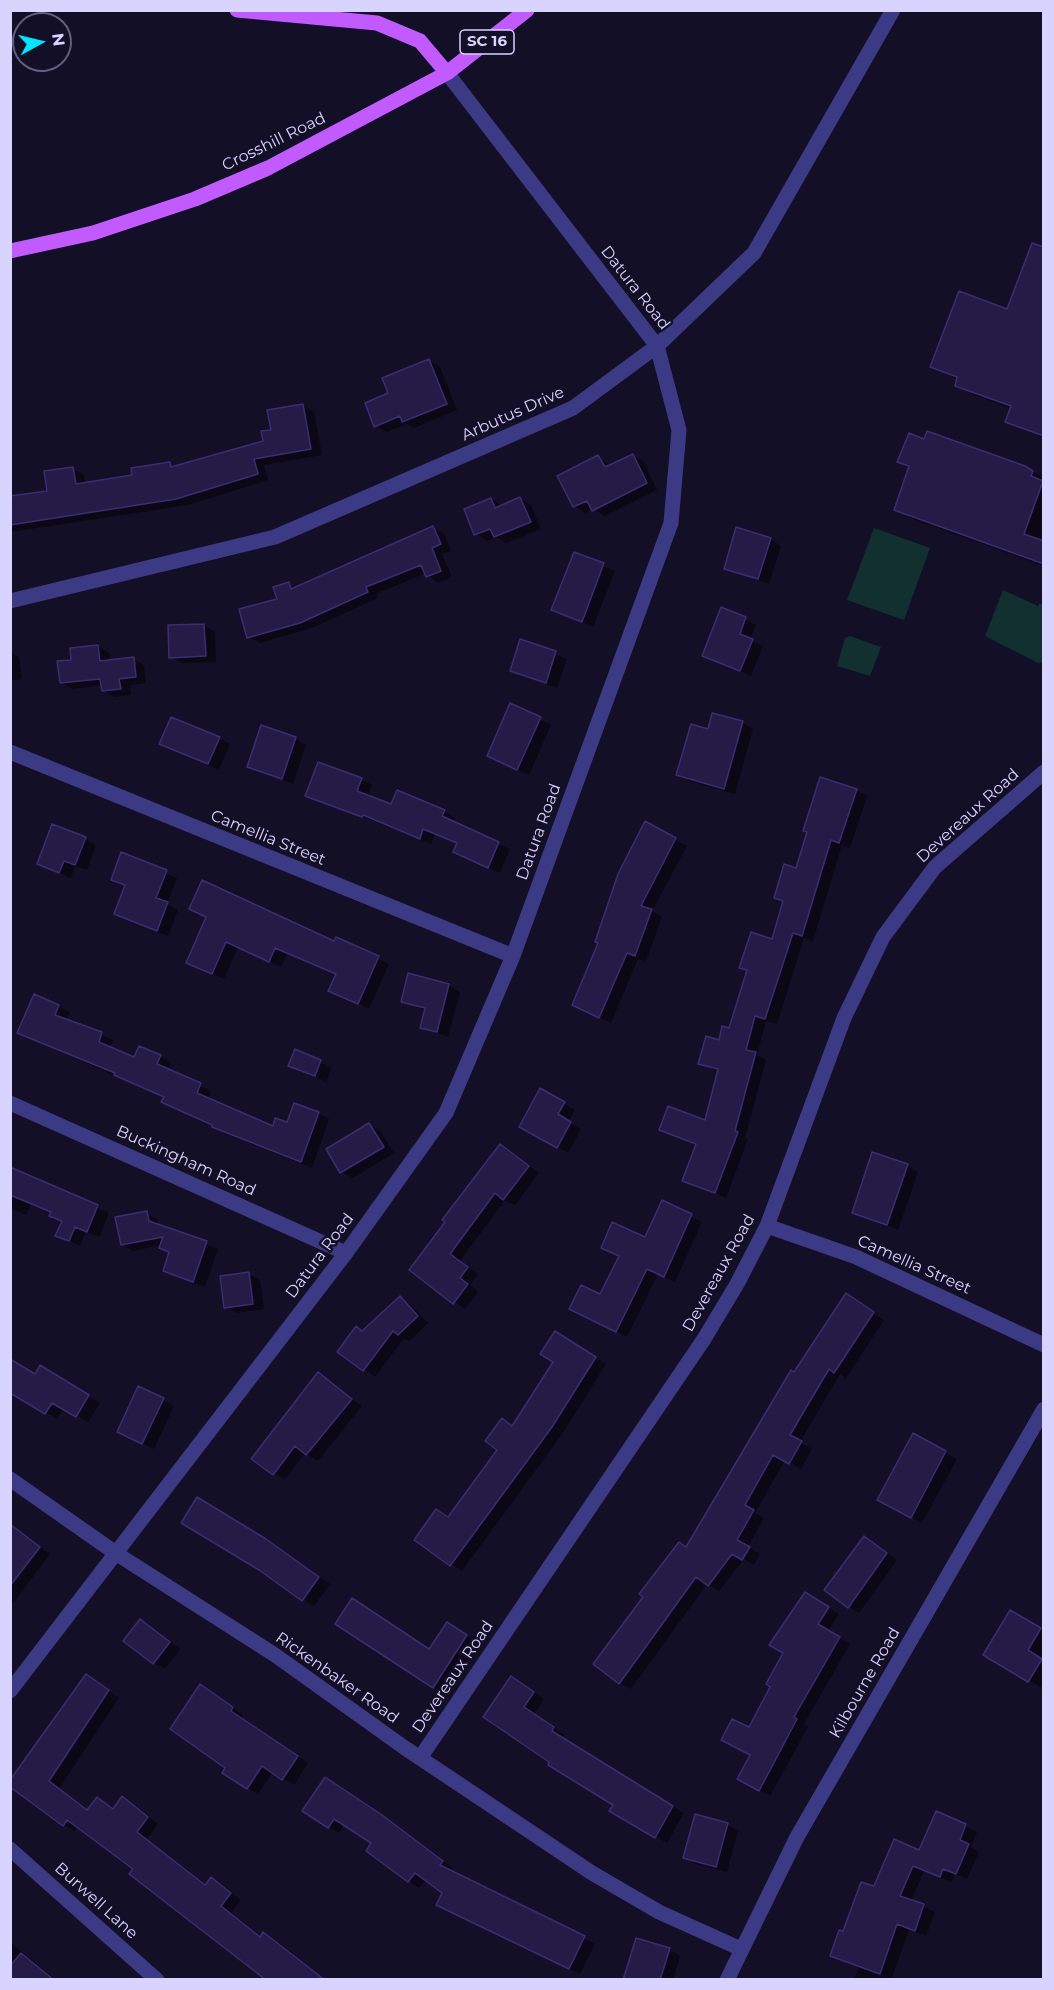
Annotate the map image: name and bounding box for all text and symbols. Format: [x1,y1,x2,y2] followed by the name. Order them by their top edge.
[12,12,72,72] north arrow
[460,30,514,54] road number: SC 16
[48,32,69,47] text: N
[219,109,329,175] street label: Crosshill Road
[596,242,674,334] street label: Datura Road
[459,383,567,445] street label: Arbutus Drive
[913,765,1023,867] street label: Devereaux Road
[513,781,565,883] street label: Datura Road
[208,806,328,870] street label: Camellia Street
[113,1122,259,1200] street label: Buckingham Road
[282,1210,358,1302] street label: Datura Road
[679,1211,759,1335] street label: Devereaux Road
[854,1231,974,1299] street label: Camellia Street
[408,1617,498,1737] street label: Devereaux Road
[826,1624,904,1742] street label: Kilbourne Road
[272,1628,402,1728] street label: Rickenbaker Road
[51,1859,141,1943] street label: Burwell Lane

